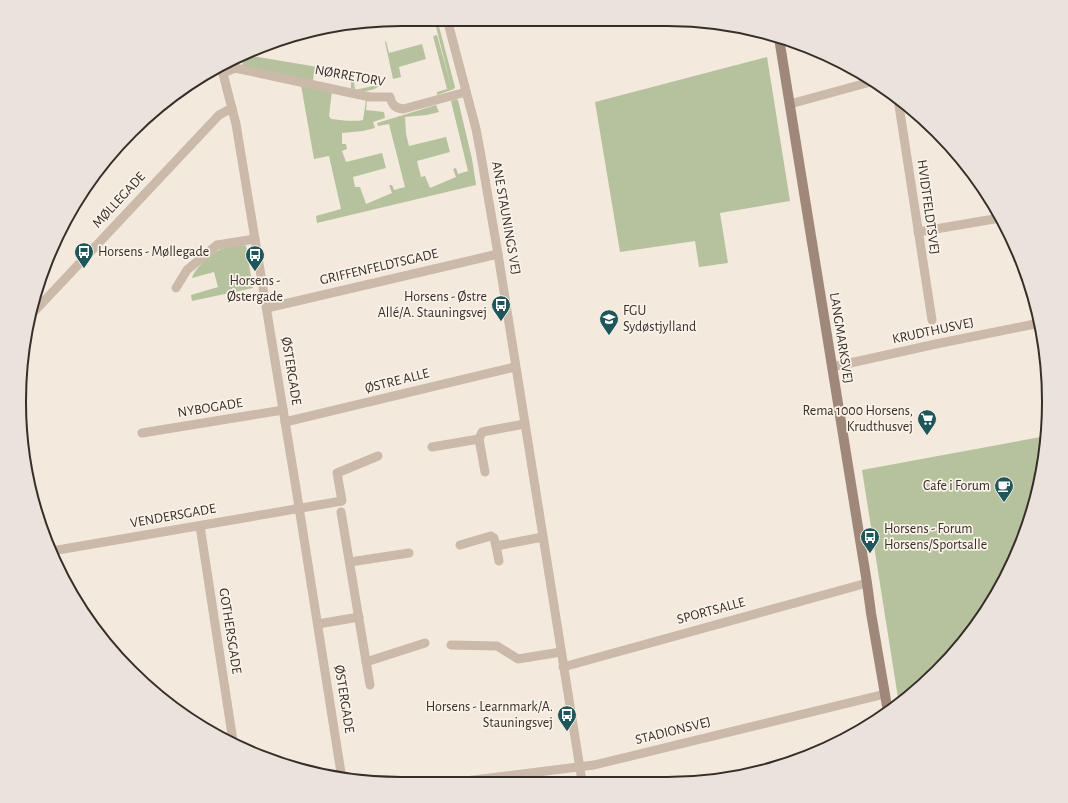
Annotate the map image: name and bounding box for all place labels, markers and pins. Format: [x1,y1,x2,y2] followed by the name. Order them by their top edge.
[73,241,95,269] bus stop icon: Horsens - Møllegade
[244,244,266,272] bus stop icon: Horsens - Østergade
[98,245,209,259] place label: Horsens - Møllegade
[227,274,283,304] place label: Horsens - Østergade
[378,289,487,320] place label: Horsens - Østre Allé/A. Stauningsvej
[490,294,512,322] bus stop icon: Horsens - Østre Allé/A. Stauningsvej
[623,304,696,334] place label: FGU Sydøstjylland
[598,308,620,336] school or university icon: FGU Sydøstjylland
[802,404,913,434] place label: Rema 1000 Horsens, Krudthusvej
[916,408,938,436] supermarket icon: Rema 1000 Horsens, Krudthusvej
[993,475,1015,503] cafe icon: Cafe i Forum
[923,479,990,493] place label: Cafe i Forum
[884,522,987,552] place label: Horsens - Forum Horsens/Sportsalle
[859,526,881,554] bus stop icon: Horsens - Forum Horsens/Sportsalle
[426,700,553,730] place label: Horsens - Learnmark/A. Stauningsvej
[556,704,578,732] bus stop icon: Horsens - Learnmark/A. Stauningsvej

